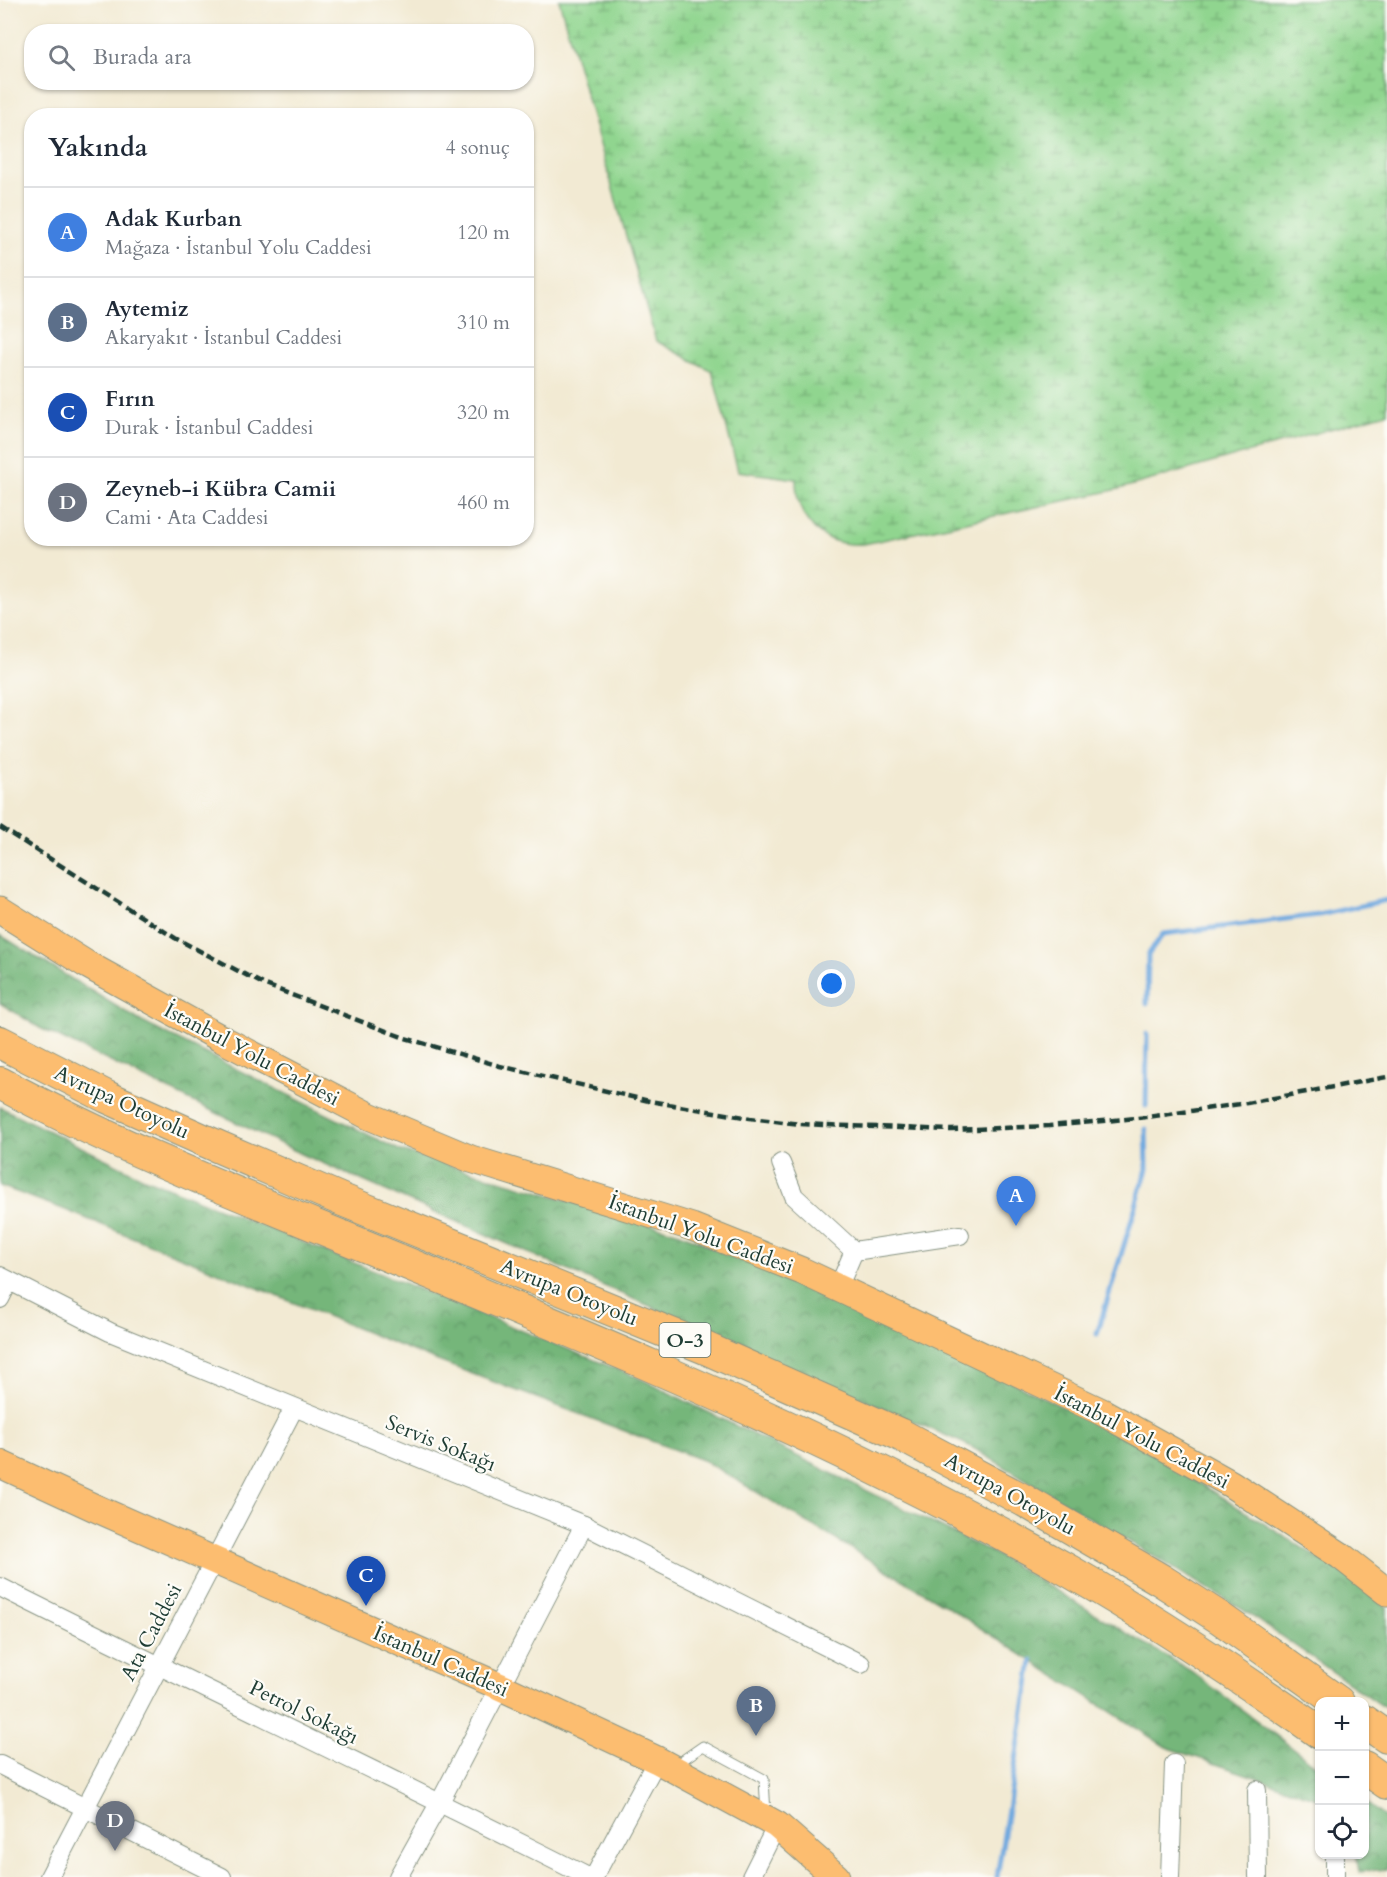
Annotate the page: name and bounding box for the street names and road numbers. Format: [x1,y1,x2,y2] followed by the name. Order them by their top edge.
[159,996,345,1113] street label: İstanbul Yolu Caddesi
[49,1058,194,1146] street label: Avrupa Otoyolu
[604,1187,798,1281] street label: İstanbul Yolu Caddesi
[496,1252,642,1333] street label: Avrupa Otoyolu
[660,1323,710,1357] road number: O-3
[1049,1379,1235,1496] street label: İstanbul Yolu Caddesi
[381,1408,500,1479] street label: Servis Sokağı
[939,1446,1081,1543] street label: Avrupa Otoyolu
[114,1578,189,1686] street label: Ata Caddesi
[368,1619,513,1704] street label: İstanbul Caddesi
[244,1673,363,1751] street label: Petrol Sokağı

